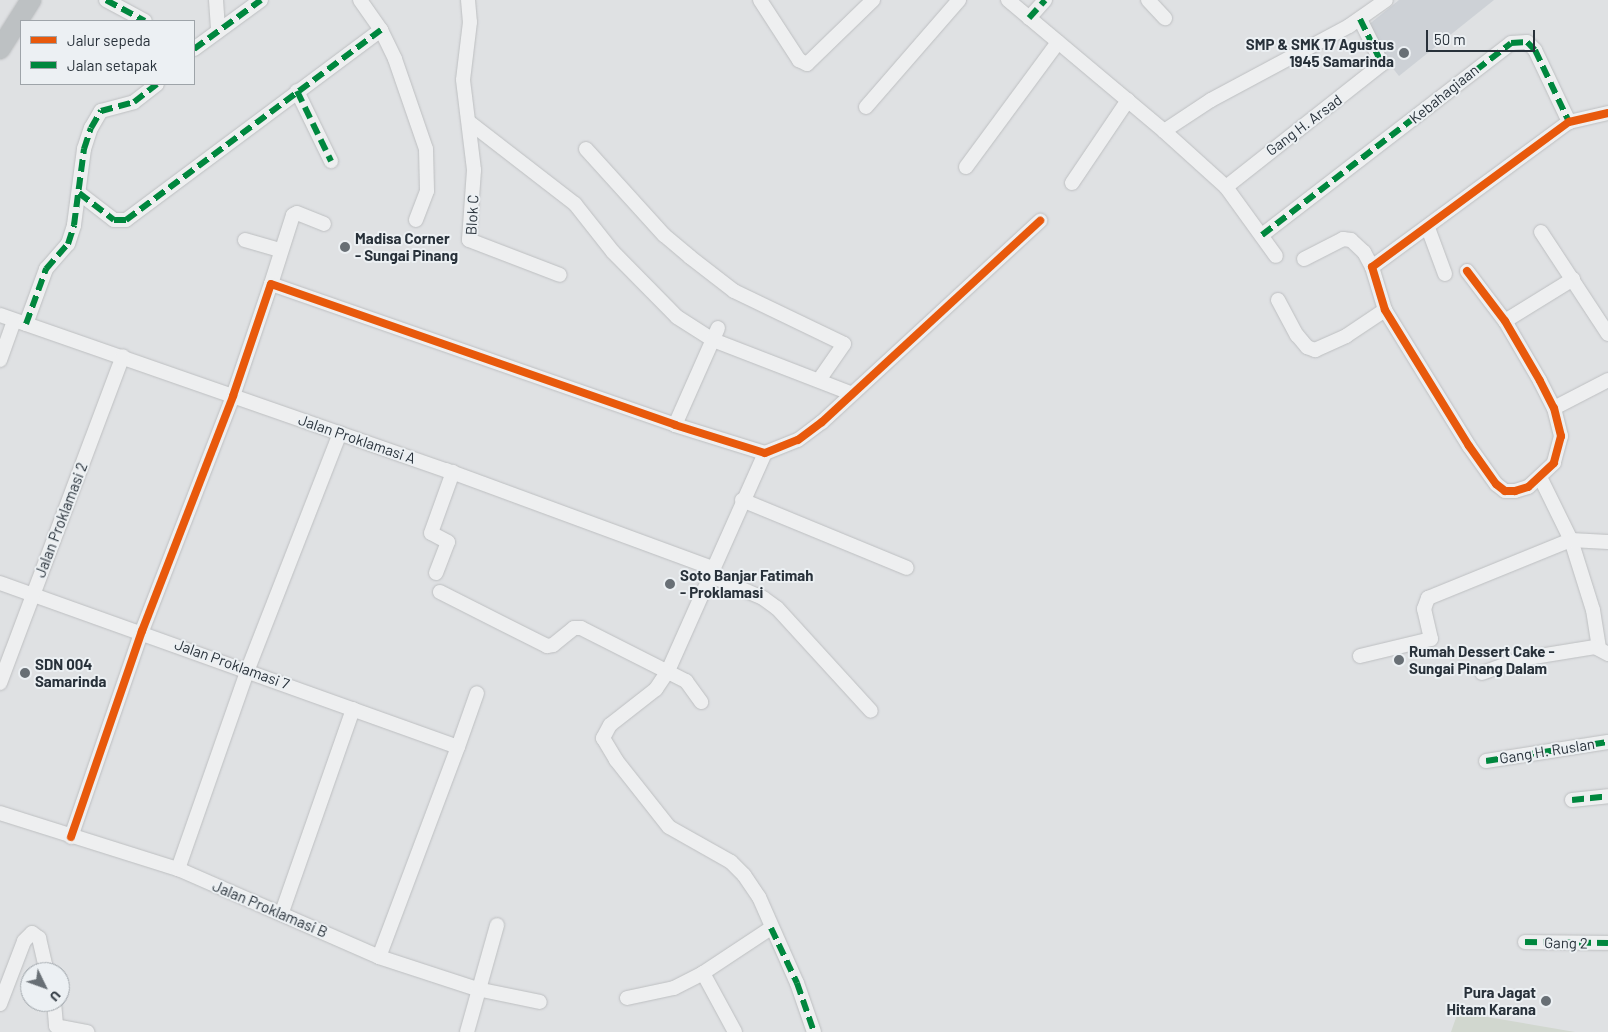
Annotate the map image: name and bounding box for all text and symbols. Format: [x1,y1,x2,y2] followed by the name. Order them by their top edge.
[20,20,195,85] legend
[1428,20,1537,52] scale bar
[1434,30,1466,48] text: 50 m
[67,31,151,49] text: Jalur sepeda
[1246,35,1394,70] place label: SMP & SMK 17 Agustus 1945 Samarinda
[1398,47,1410,59] marker: SMP & SMK 17 Agustus 1945 Samarinda
[67,56,157,74] text: Jalan setapak
[1406,61,1482,127] street label: Kebahagiaan
[1262,91,1346,159] street label: Gang H. Arsad
[462,194,482,236] street label: Blok C
[355,229,458,264] place label: Madisa Corner - Sungai Pinang
[339,241,351,253] marker: Madisa Corner - Sungai Pinang
[296,410,418,468] street label: Jalan Proklamasi A
[31,460,91,580] street label: Jalan Proklamasi 2
[680,566,813,601] place label: Soto Banjar Fatimah - Proklamasi
[664,578,676,590] marker: Soto Banjar Fatimah - Proklamasi
[172,635,292,693] street label: Jalan Proklamasi 7
[1409,642,1555,677] place label: Rumah Dessert Cake - Sungai Pinang Dalam
[1393,654,1405,666] marker: Rumah Dessert Cake - Sungai Pinang Dalam
[35,655,106,690] place label: SDN 004 Samarinda
[19,667,31,679] marker: SDN 004 Samarinda
[1498,735,1596,767] street label: Gang H. Ruslan
[210,877,330,941] street label: Jalan Proklamasi B
[1544,934,1588,952] street label: Gang 2
[20,962,70,1012] north arrow
[1447,983,1536,1018] place label: Pura Jagat Hitam Karana
[47,988,65,1006] text: U
[1540,995,1552,1007] marker: Pura Jagat Hitam Karana

